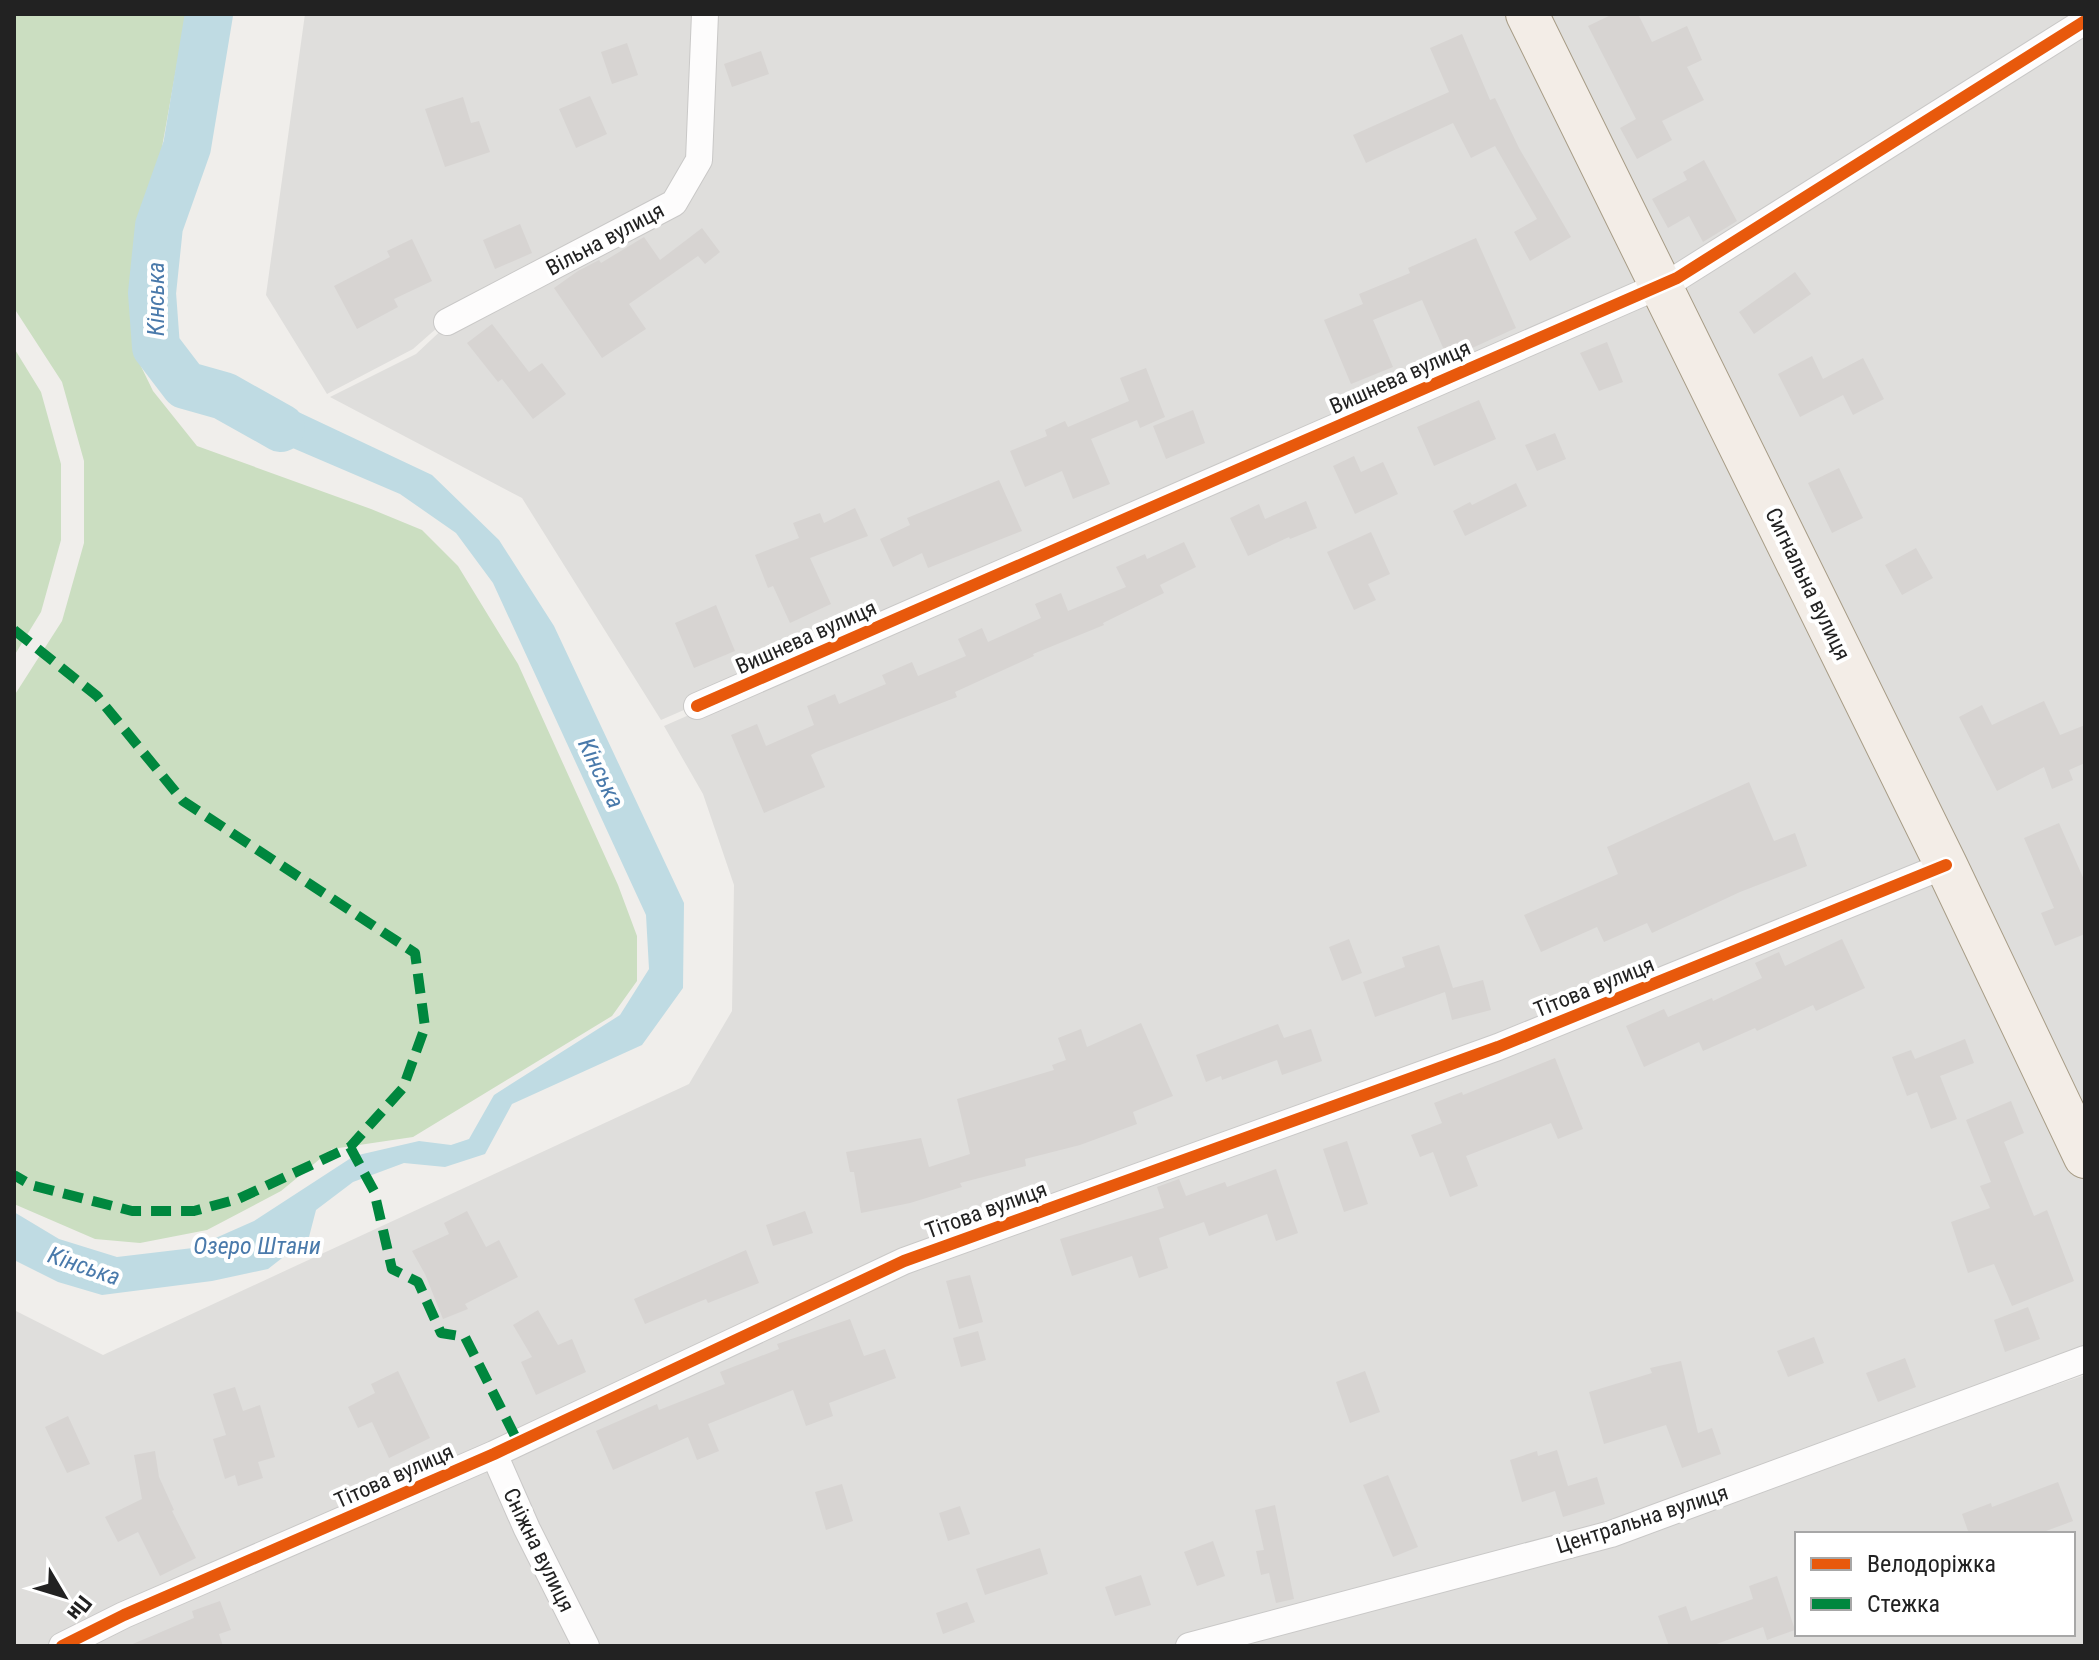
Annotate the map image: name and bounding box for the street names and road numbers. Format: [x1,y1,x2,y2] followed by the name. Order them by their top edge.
[542,197,668,281] street label: Вільна вулиця
[1326,335,1474,419] street label: Вишнева вулиця
[1760,504,1856,664] street label: Сигнальна вулиця
[732,595,880,679] street label: Вишнева вулиця
[1530,952,1658,1022] street label: Тітова вулиця
[922,1176,1050,1244] street label: Тітова вулиця
[331,1439,457,1513] street label: Тітова вулиця
[1553,1479,1731,1559] street label: Центральна вулиця
[498,1484,580,1616] street label: Сніжна вулиця

